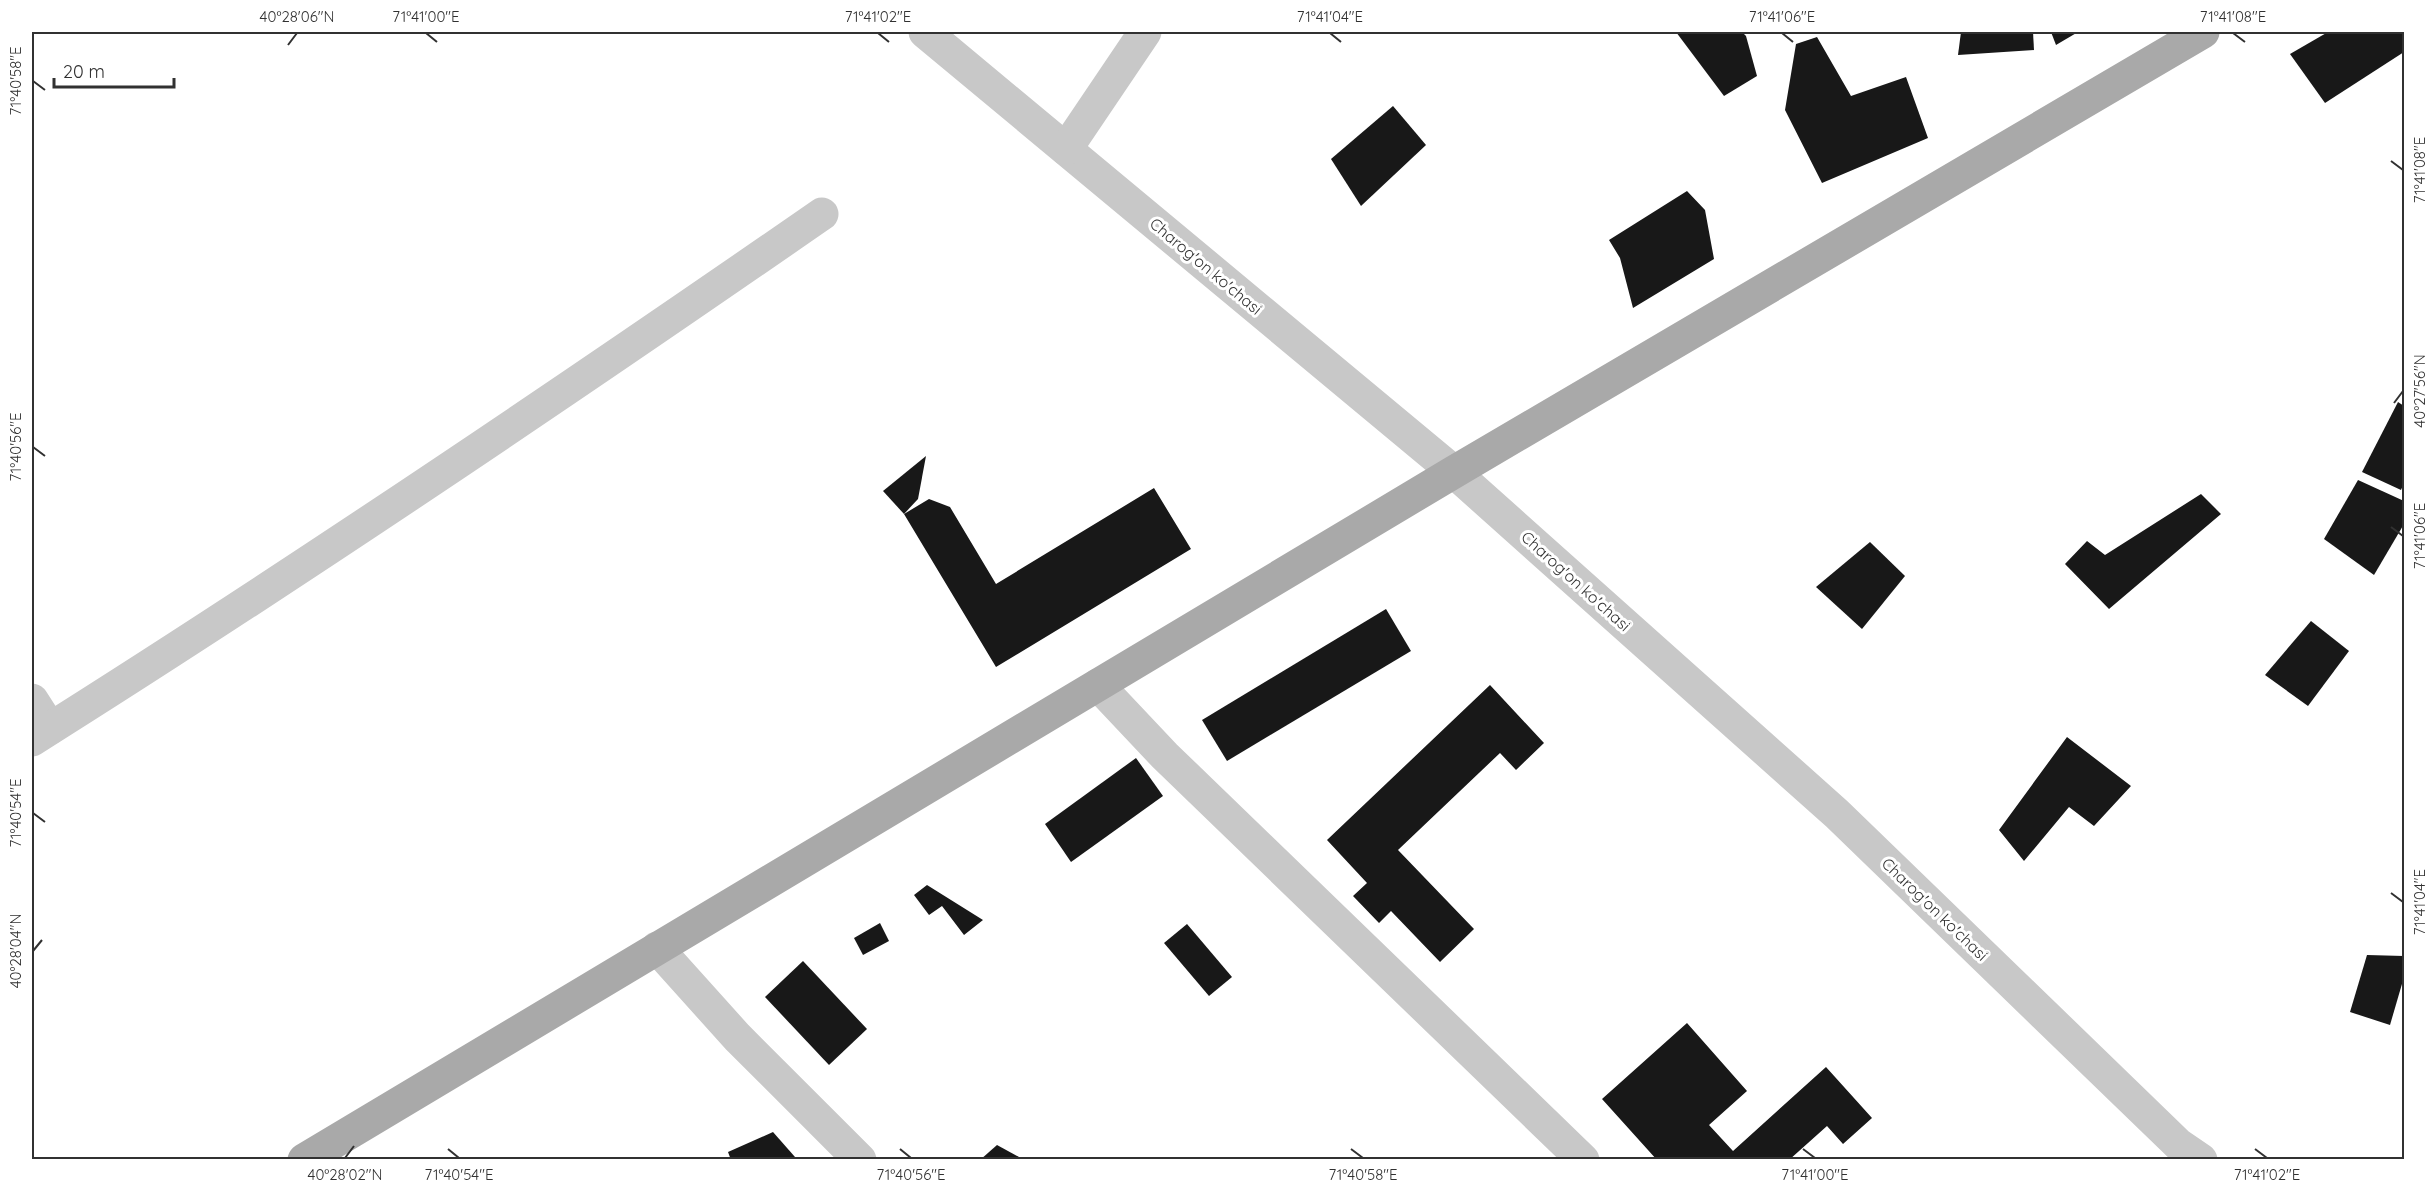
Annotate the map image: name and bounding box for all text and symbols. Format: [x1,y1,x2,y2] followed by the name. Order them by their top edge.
[260,7,334,26] text: 40°28'06"N
[392,7,460,26] text: 71°41'00"E
[845,7,911,26] text: 71°41'02"E
[1297,7,1363,26] text: 71°41'04"E
[1749,7,1815,26] text: 71°41'06"E
[2200,7,2266,26] text: 71°41'08"E
[6,46,25,116] text: 71°40'58"E
[54,51,174,89] scale bar
[63,60,105,83] text: 20 m
[2410,137,2429,203] text: 71°41'08"E
[1146,213,1266,319] street label: Charog'on ko'chasi
[2410,354,2429,428] text: 40°27'56"N
[6,412,25,482] text: 71°40'56"E
[2410,503,2429,569] text: 71°41'06"E
[1517,527,1635,635] street label: Charog'on ko'chasi
[6,778,25,848] text: 71°40'54"E
[1878,853,1992,965] street label: Charog'on ko'chasi
[2410,869,2429,935] text: 71°41'04"E
[6,914,25,988] text: 40°28'04"N
[307,1165,383,1184] text: 40°28'02"N
[424,1165,494,1184] text: 71°40'54"E
[876,1165,946,1184] text: 71°40'56"E
[1328,1165,1398,1184] text: 71°40'58"E
[1781,1165,1849,1184] text: 71°41'00"E
[2234,1165,2300,1184] text: 71°41'02"E

